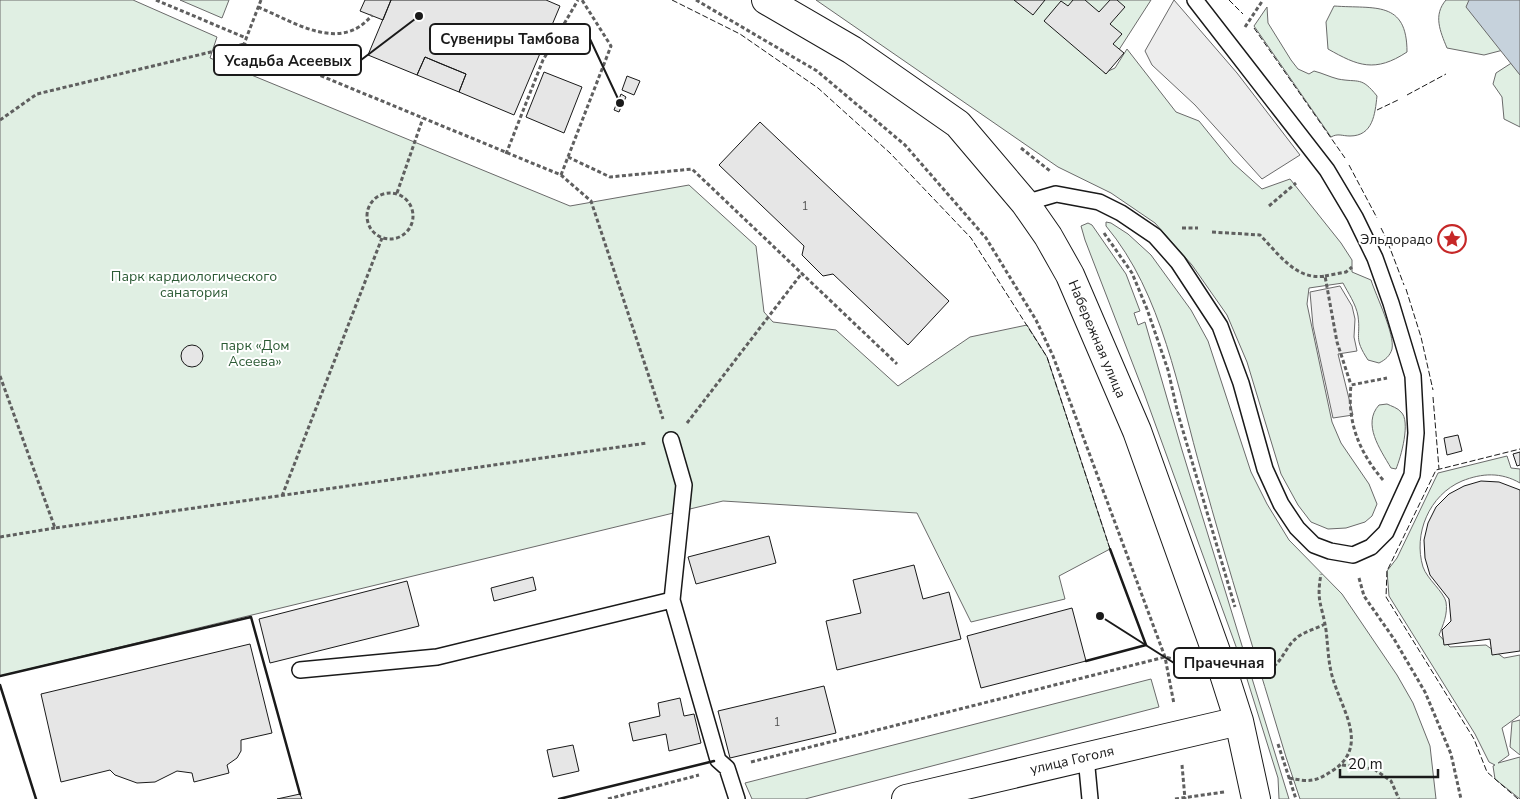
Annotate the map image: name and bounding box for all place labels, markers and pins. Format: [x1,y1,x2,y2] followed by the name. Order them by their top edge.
[430,24,590,54] callout: Сувениры Тамбова
[214,45,361,75] callout: Усадьба Асеевых
[1437,224,1467,254] place icon: Эльдорадо
[1360,230,1433,249] place label: Эльдорадо
[1174,648,1275,678] callout: Прачечная

